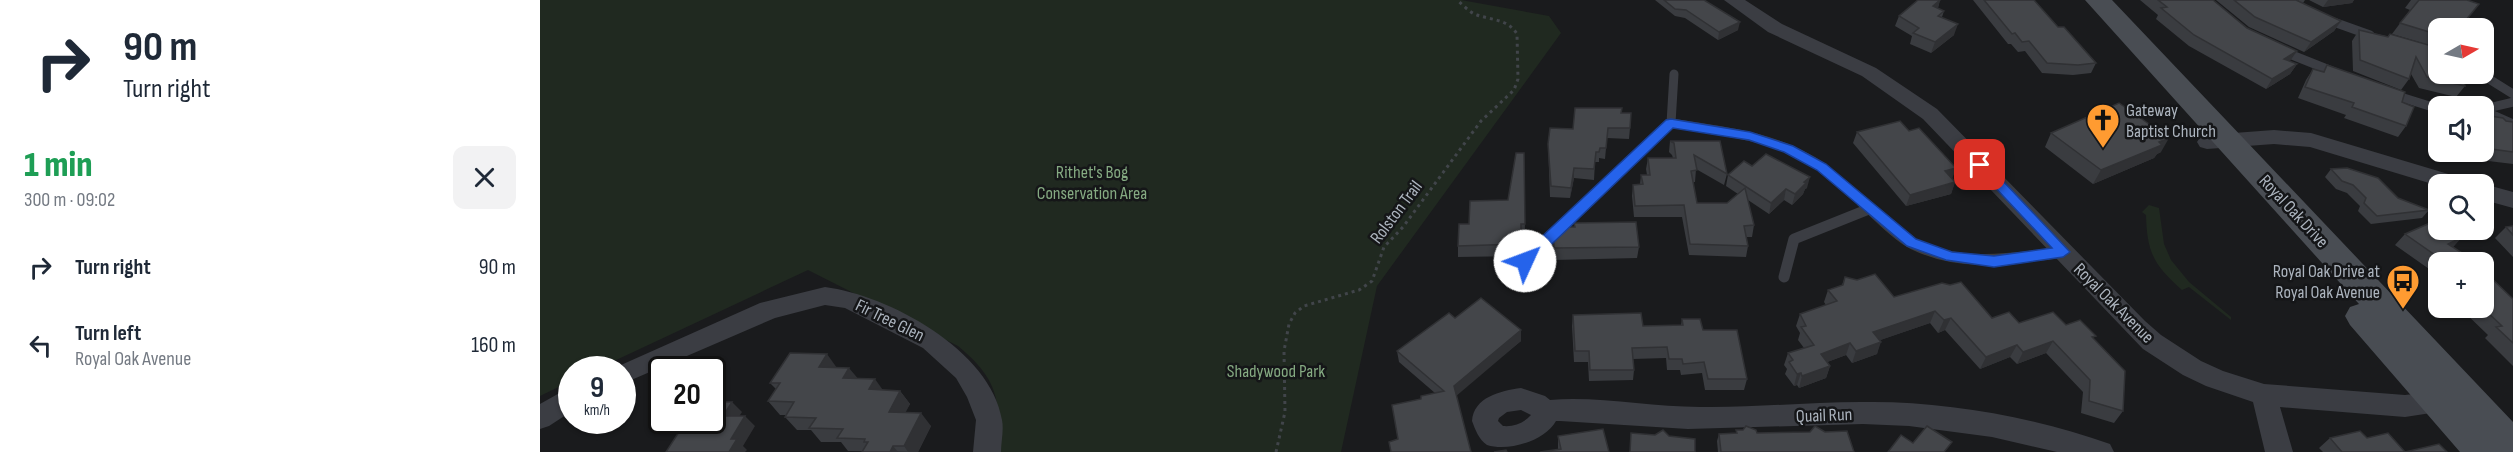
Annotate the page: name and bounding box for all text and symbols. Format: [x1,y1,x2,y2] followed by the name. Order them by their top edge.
[2428,18,2494,84] north arrow
[2428,18,2494,318] map controls
[123,22,197,73] text: 90 m
[24,24,102,102] icon: right
[123,73,210,105] text: Turn right
[2428,96,2494,162] button: sound
[2126,100,2216,142] place label: Gateway Baptist Church
[2085,102,2121,149] church icon: Gateway Baptist Church
[1954,139,2005,190] pin
[24,144,92,187] text: 1 min
[453,146,516,209] button: close
[1963,148,1996,181] icon: arrive
[1037,162,1147,204] park label: Rithet's Bog Conservation Area
[2255,171,2333,252] street label: Royal Oak Drive
[2428,174,2494,240] button: search
[1366,177,1427,248] street label: Rolston Trail
[24,188,115,212] text: 300 m · 09:02
[1493,229,1557,293] position arrow
[24,251,57,284] icon: right
[2428,252,2494,318] button: +
[75,254,151,281] text: Turn right
[479,254,516,281] text: 90 m
[2069,259,2158,348] street label: Royal Oak Avenue
[2273,261,2380,303] place label: Royal Oak Drive at Royal Oak Avenue
[2385,263,2421,310] bus stop icon: Royal Oak Drive at Royal Oak Avenue
[852,295,928,346] street label: Fir Tree Glen
[75,320,141,347] text: Turn left
[24,329,57,362] icon: left
[471,332,516,359] text: 160 m
[75,347,191,371] text: Royal Oak Avenue
[648,356,726,434] speed limit sign: 20
[1227,361,1325,382] park label: Shadywood Park
[590,370,604,406] text: 9
[584,401,610,420] text: km/h
[1795,404,1853,427] street label: Quail Run

